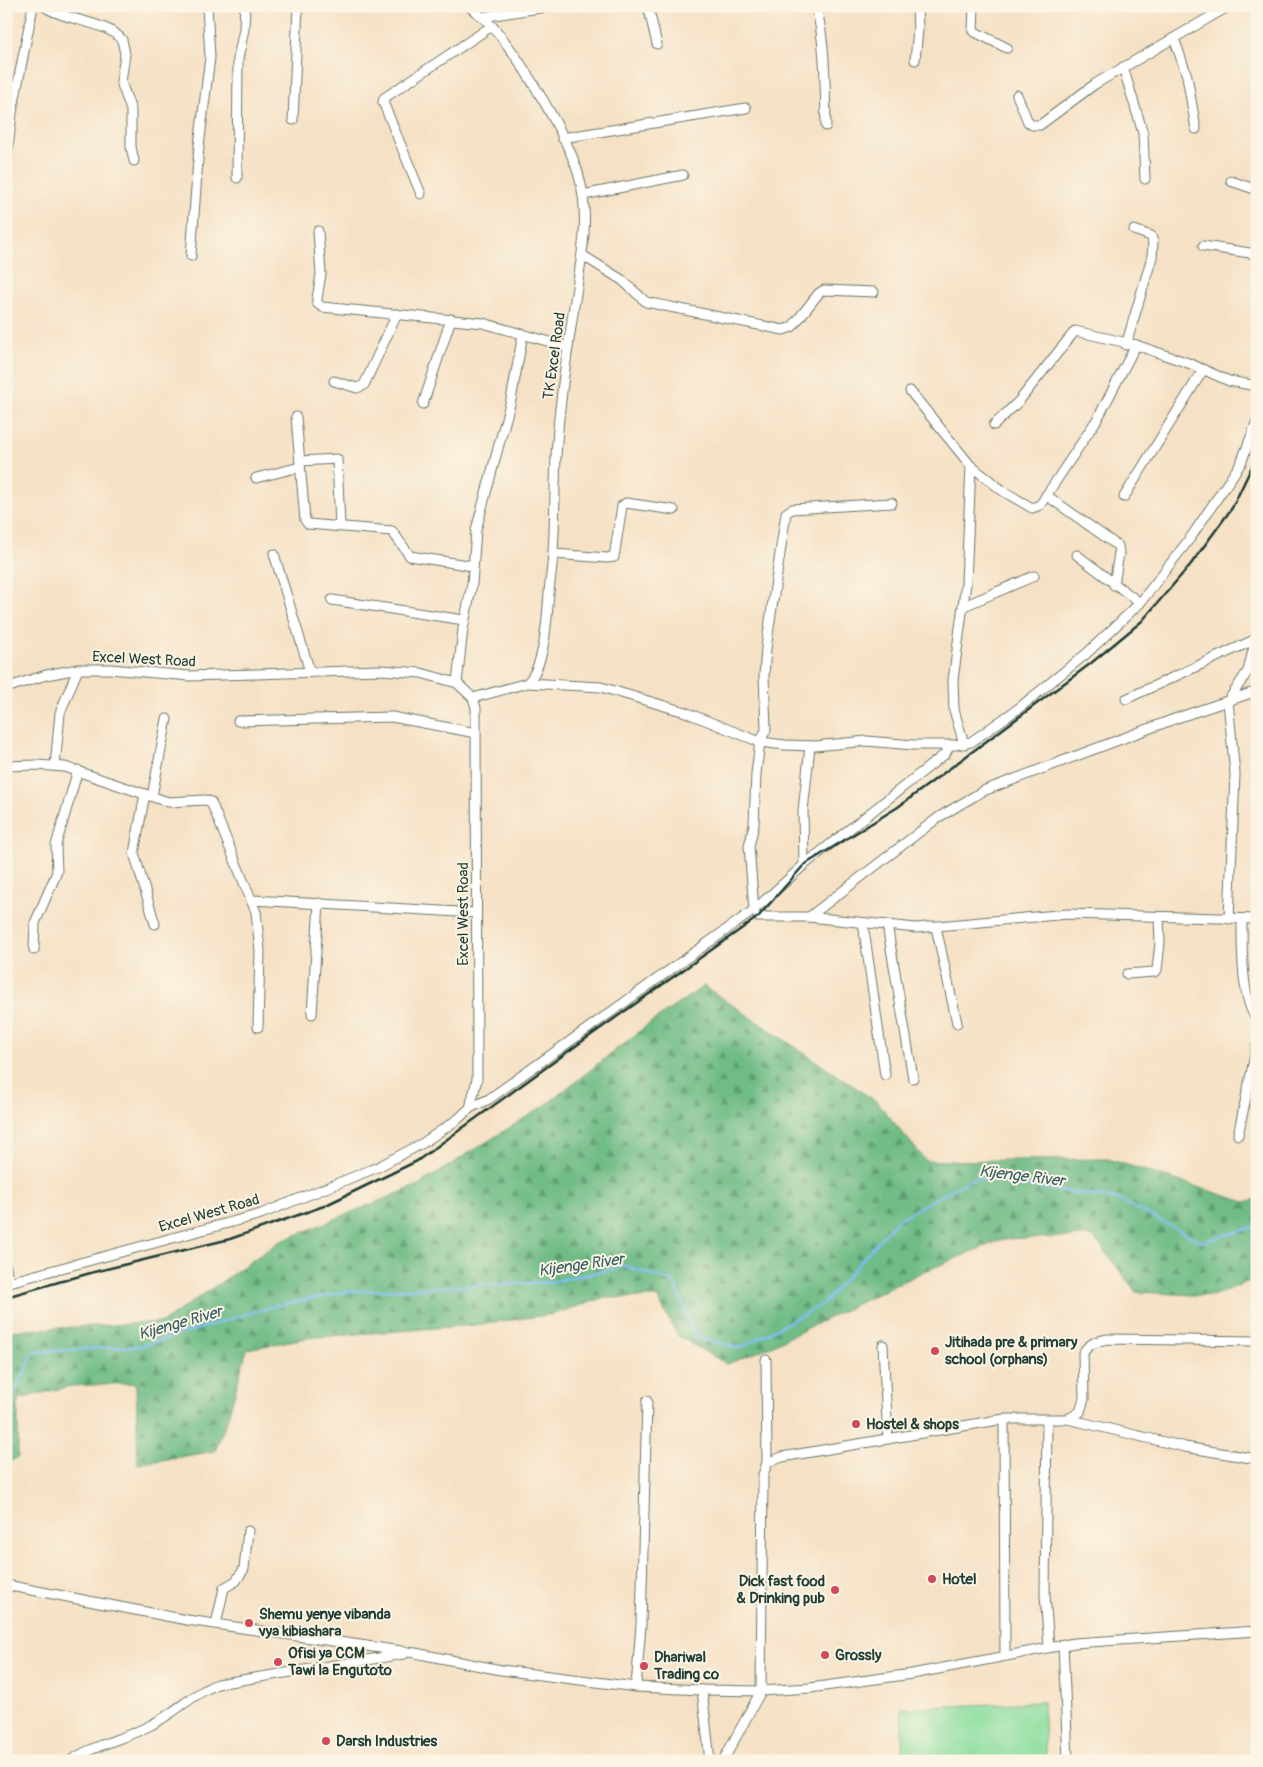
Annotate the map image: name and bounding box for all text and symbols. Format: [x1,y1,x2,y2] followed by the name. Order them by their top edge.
[539,311,570,401] street label: TK Excel Road
[92,647,196,672] street label: Excel West Road
[454,862,473,966] street label: Excel West Road
[978,1161,1068,1191] water label: Kijenge River
[157,1190,262,1237] street label: Excel West Road
[537,1249,627,1281] water label: Kijenge River
[136,1301,227,1344] water label: Kijenge River
[945,1333,1078,1369] place label: Jitihada pre & primary school (orphans)
[929,1345,941,1357] marker: Jitihada pre & primary school (orphans)
[866,1415,959,1434] place label: Hostel & shops
[850,1418,862,1430] marker: Hostel & shops
[942,1570,977,1589] place label: Hotel
[737,1572,825,1608] place label: Dick fast food & Drinking pub
[926,1573,938,1585] marker: Hotel
[829,1584,841,1596] marker: Dick fast food & Drinking pub
[258,1605,391,1641] place label: Shemu yenye vibanda vya kibiashara
[243,1617,255,1629] marker: Shemu yenye vibanda vya kibiashara
[287,1644,392,1680] place label: Ofisi ya CCM Tawi la Engutoto
[835,1646,882,1665] place label: Grossly
[653,1648,719,1684] place label: Dhariwal Trading co
[819,1649,831,1661] marker: Grossly
[272,1656,284,1668] marker: Ofisi ya CCM Tawi la Engutoto
[638,1660,650,1672] marker: Dhariwal Trading co
[336,1732,438,1751] place label: Darsh Industries
[320,1735,332,1747] marker: Darsh Industries

